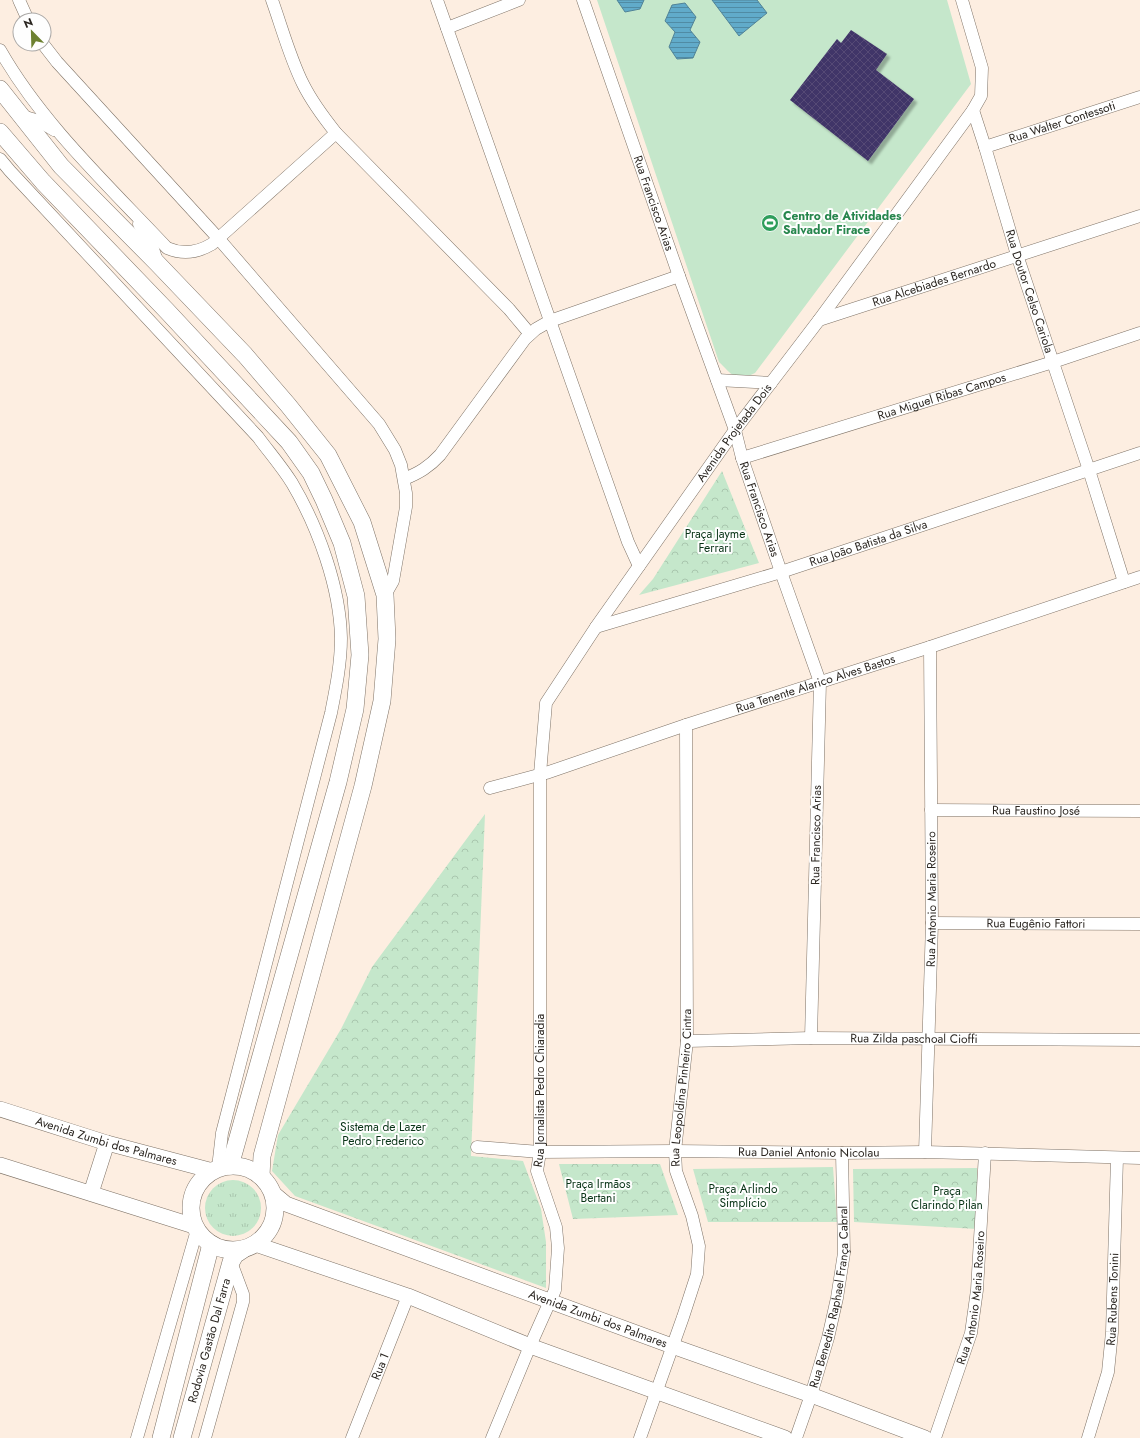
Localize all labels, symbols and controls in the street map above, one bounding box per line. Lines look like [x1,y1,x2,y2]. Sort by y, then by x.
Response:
north arrow [12,12,52,52]
text: N [21,14,35,32]
street label: Rua Walter Contessoti [1007,97,1118,148]
street label: Rua Francisco Arias [629,153,679,253]
place label: Centro de Atividades Salvador Firace [783,207,902,239]
sports icon: Centro de Atividades Salvador Firace [760,213,780,233]
street label: Rua Doutor Celso Cariola [1001,227,1058,356]
street label: Rua Alcebiades Bernardo [870,254,999,311]
street label: Rua Miguel Ribas Campos [875,368,1008,425]
street label: Avenida Projetada Dois [692,380,776,486]
street label: Rua Francisco Arias [735,459,784,559]
street label: Rua João Batista da Silva [807,515,930,571]
park label: Praça Jayme Ferrari [685,525,745,557]
street label: Rua Tenente Alarico Alves Bastos [734,650,898,717]
street label: Rua Francisco Arias [806,785,826,885]
street label: Rua Faustino José [992,801,1080,820]
street label: Rua Antonio Maria Roseiro [922,831,941,967]
street label: Rua Eugênio Fattori [986,914,1086,933]
street label: Rua Leopoldina Pinheiro Cintra [666,1008,696,1167]
street label: Rua Jornalista Pedro Chiaradia [529,1013,549,1168]
street label: Rua Zilda paschoal Cioffi [850,1029,978,1048]
street label: Avenida Zumbi dos Palmares [33,1112,179,1170]
park label: Sistema de Lazer Pedro Frederico [340,1118,427,1150]
street label: Rua Daniel Antonio Nicolau [738,1143,880,1162]
park label: Praça Irmãos Bertani [566,1175,631,1207]
park label: Praça Arlindo Simplício [709,1180,778,1212]
park label: Praça Clarindo Pilan [911,1182,983,1214]
street label: Rua Benedito Raphael França Cabral [805,1206,853,1390]
street label: Rua Antonio Maria Roseiro [952,1230,989,1367]
street label: Rua Rubens Tonini [1102,1252,1123,1347]
street label: Rodovia Gastão Dal Farra [183,1276,235,1405]
street label: Avenida Zumbi dos Palmares [526,1285,670,1353]
street label: Rua 1 [367,1350,394,1383]

